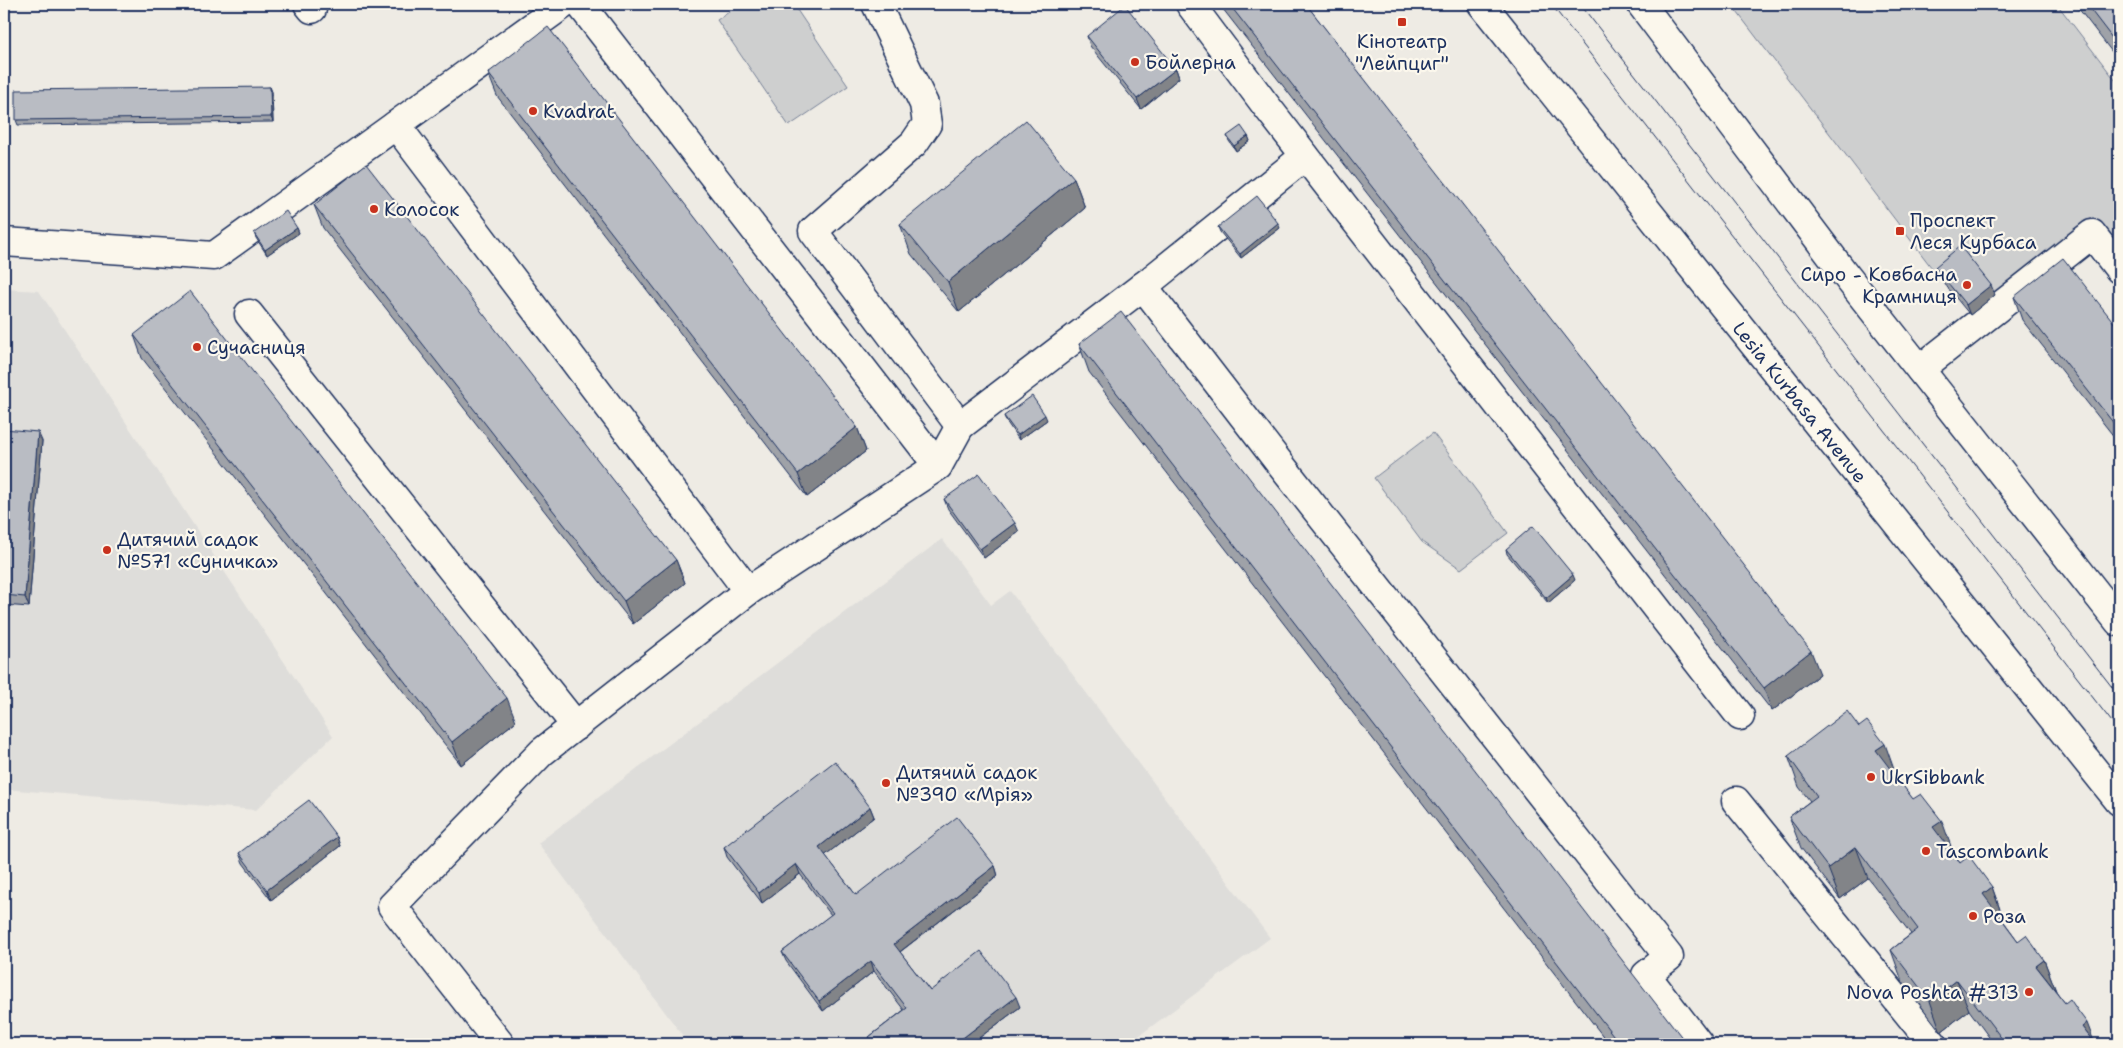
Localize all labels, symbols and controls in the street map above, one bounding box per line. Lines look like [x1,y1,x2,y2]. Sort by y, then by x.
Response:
marker: Кінотеатр "Лейпциг" [1396,16,1408,28]
place label: Кінотеатр "Лейпциг" [1355,29,1449,76]
place label: Бойлерна [1145,50,1236,75]
marker: Бойлерна [1129,56,1141,68]
place label: Kvadrat [543,99,615,124]
marker: Kvadrat [527,105,539,117]
place label: Колосок [384,197,459,222]
marker: Колосок [368,203,380,215]
place label: Проспект Леся Курбаса [1910,208,2037,255]
marker: Проспект Леся Курбаса [1894,225,1906,237]
place label: Сиро - Ковбасна Крамниця [1801,262,1957,309]
marker: Сиро - Ковбасна Крамниця [1961,279,1973,291]
street label: Lesia Kurbasa Avenue [1727,316,1872,488]
place label: Сучасниця [207,335,306,360]
marker: Сучасниця [191,341,203,353]
place label: Дитячий садок №571 «Суничка» [117,527,278,574]
marker: Дитячий садок №571 «Суничка» [101,544,113,556]
place label: Дитячий садок №390 «Мрія» [896,760,1037,807]
place label: UkrSibbank [1881,765,1985,790]
marker: UkrSibbank [1865,771,1877,783]
marker: Дитячий садок №390 «Мрія» [880,777,892,789]
place label: Tascombank [1936,839,2049,864]
marker: Tascombank [1920,845,1932,857]
place label: Роза [1983,904,2026,929]
marker: Роза [1967,910,1979,922]
place label: Nova Poshta #313 [1846,980,2019,1005]
marker: Nova Poshta #313 [2023,986,2035,998]

